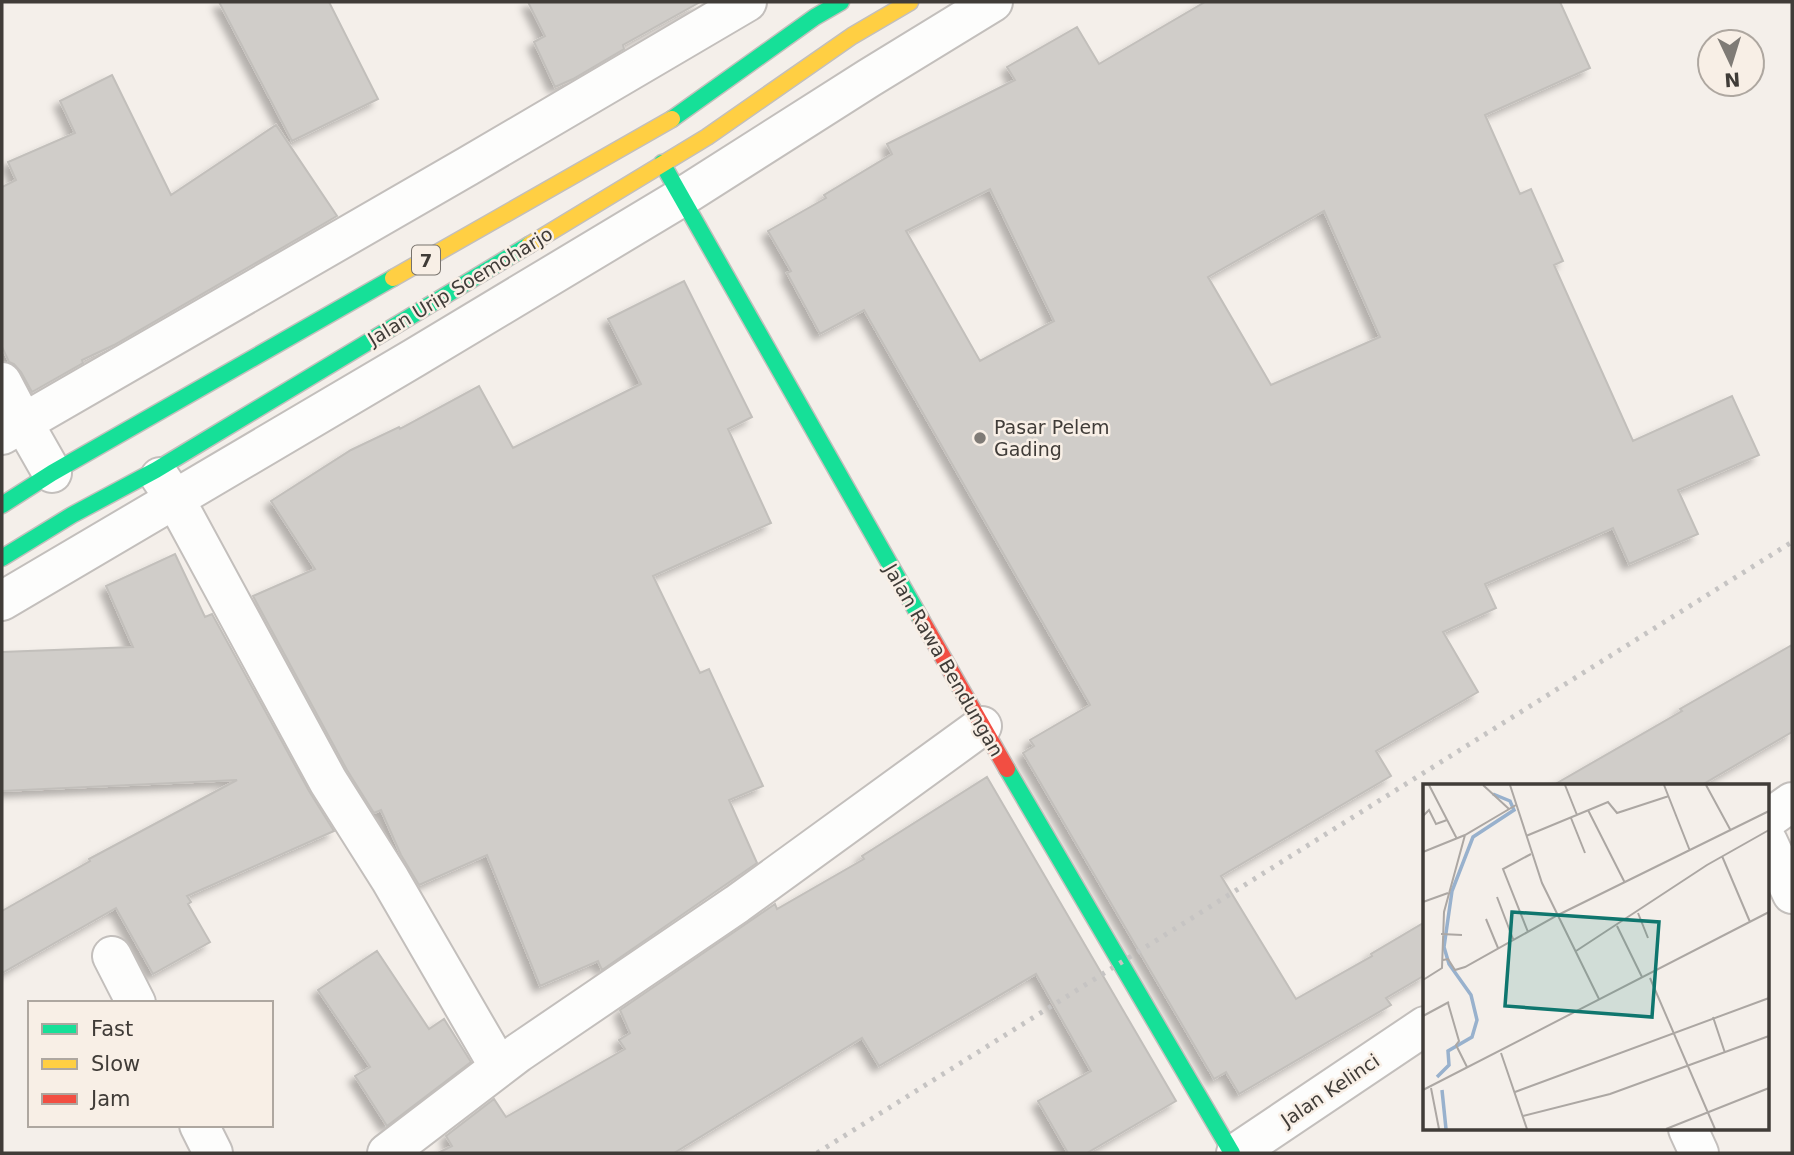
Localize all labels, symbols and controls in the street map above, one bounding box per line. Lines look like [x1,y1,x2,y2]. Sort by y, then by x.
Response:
north arrow [1696,28,1766,98]
text: N [1723,68,1741,91]
street label: Jalan Urip Soemoharjo [363,222,556,350]
road number: 7 [412,246,440,274]
place label: Pasar Pelem Gading [994,416,1110,460]
marker: Pasar Pelem Gading [972,430,988,446]
street label: Jalan Rawa Bendungan [879,559,1008,760]
inset map [1423,784,1770,1130]
legend [28,1001,273,1127]
text: Fast [91,1017,133,1041]
street label: Jalan Kelinci [1276,1049,1383,1131]
text: Slow [91,1052,140,1076]
text: Jam [89,1087,131,1111]

